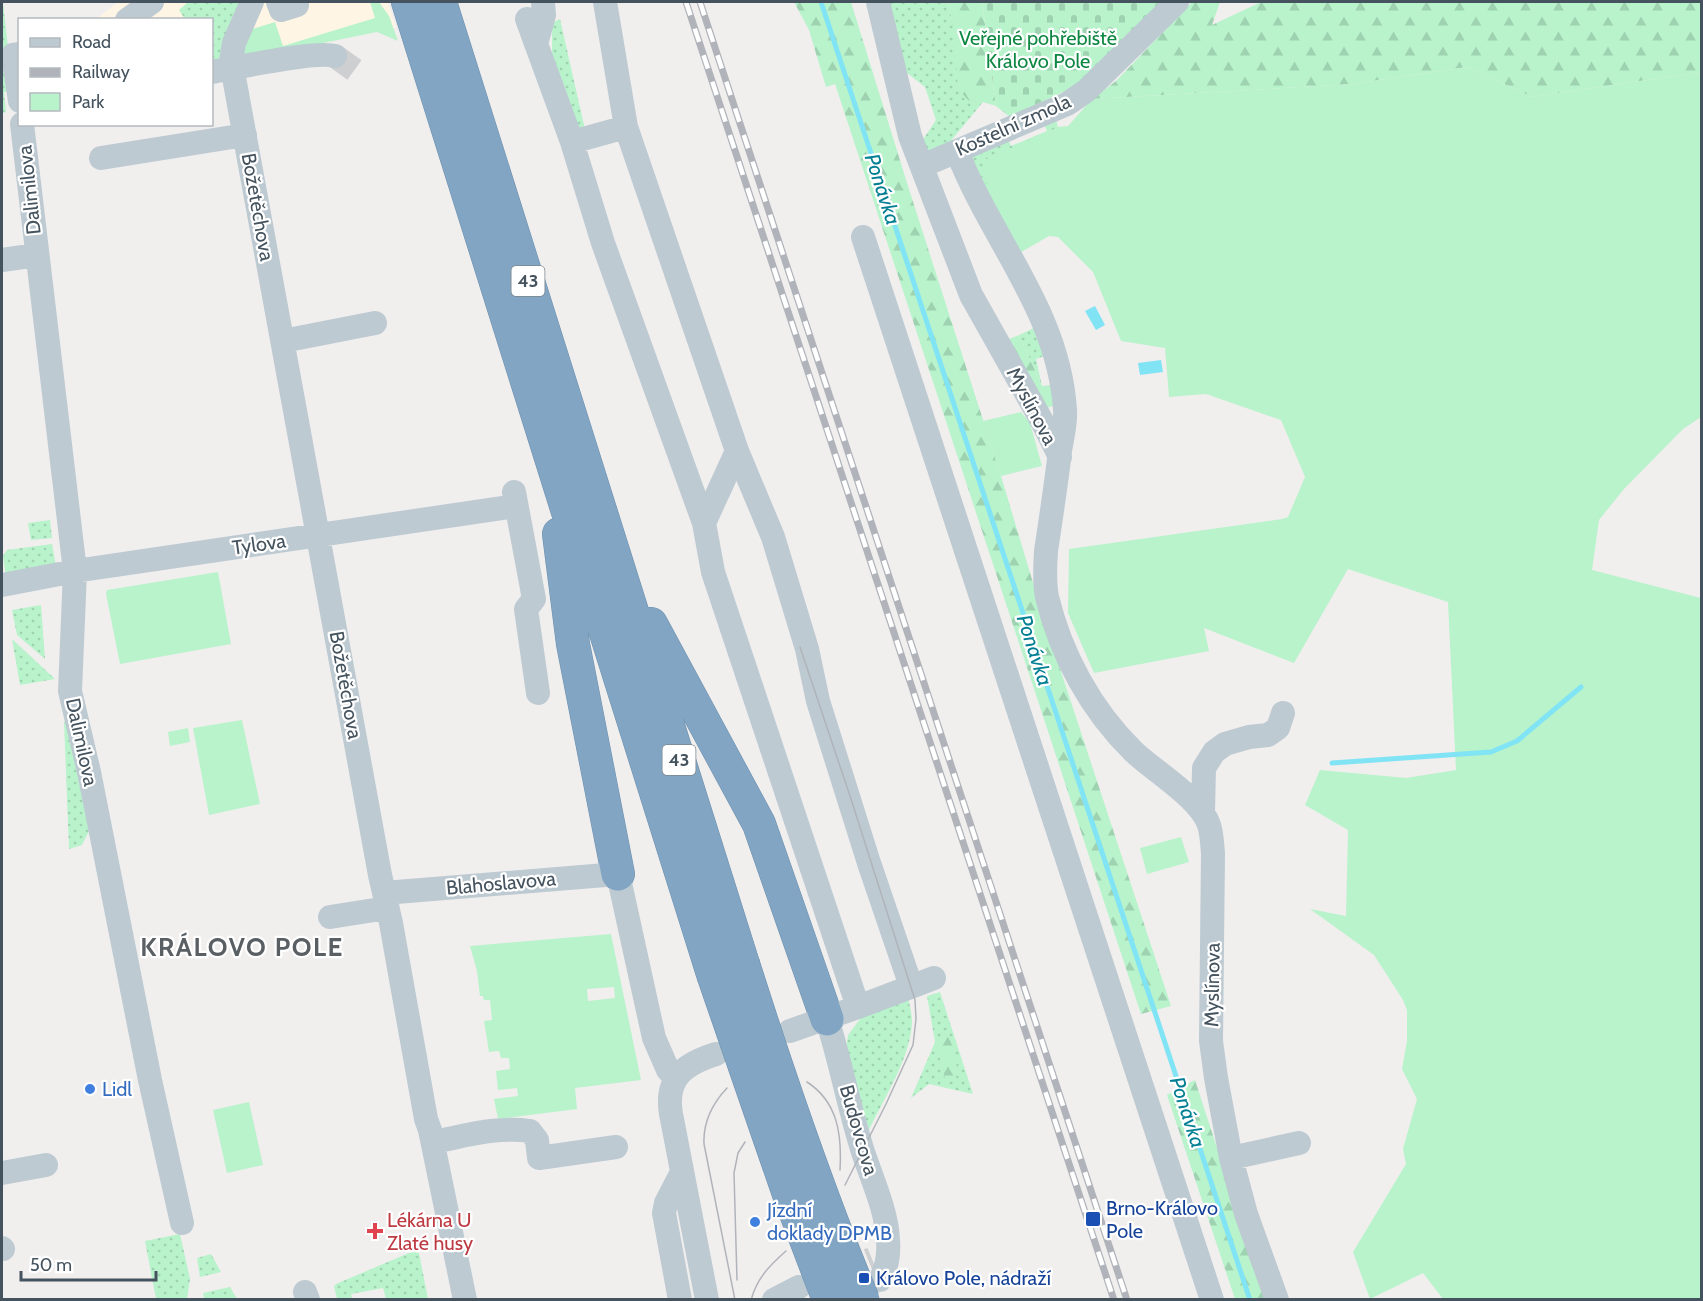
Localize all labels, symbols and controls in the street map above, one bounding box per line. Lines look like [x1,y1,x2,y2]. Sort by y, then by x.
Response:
legend [18,18,213,126]
park label: Veřejné pohřebiště Královo Pole [959,26,1117,73]
text: Road [72,31,111,53]
text: Railway [72,61,130,83]
street label: Kostelní zmola [952,89,1075,161]
text: Park [72,91,105,113]
street label: Dalimilova [12,144,46,236]
water label: Ponávka [860,150,906,228]
street label: Božetěchova [237,151,279,263]
road number: 43 [512,266,544,296]
street label: Myslínova [1002,363,1063,449]
street label: Tylova [231,528,288,560]
water label: Ponávka [1012,611,1058,689]
street label: Božetěchova [325,629,367,741]
street label: Dalimilova [61,696,103,789]
road number: 43 [662,745,696,775]
street label: Blahoslavova [445,866,557,900]
district label: KRÁLOVO POLE [140,931,344,963]
street label: Myslínova [1199,942,1225,1027]
water label: Ponávka [1165,1073,1211,1151]
place label: Lidl [102,1077,132,1101]
marker: Lidl [83,1082,97,1096]
street label: Budovcova [835,1082,883,1178]
place label: Brno-Královo Pole [1106,1196,1218,1243]
place label: Jízdní doklady DPMB [766,1198,892,1245]
place label: Lékárna U Zlaté husy [387,1208,473,1255]
marker: Brno-Královo Pole [1084,1210,1102,1228]
marker: Jízdní doklady DPMB [748,1215,762,1229]
marker: Lékárna U Zlaté husy [368,1224,382,1238]
scale bar [21,1244,156,1282]
text: 50 m [30,1254,72,1276]
place label: Královo Pole, nádraží [876,1266,1051,1290]
marker: Královo Pole, nádraží [857,1271,871,1285]

